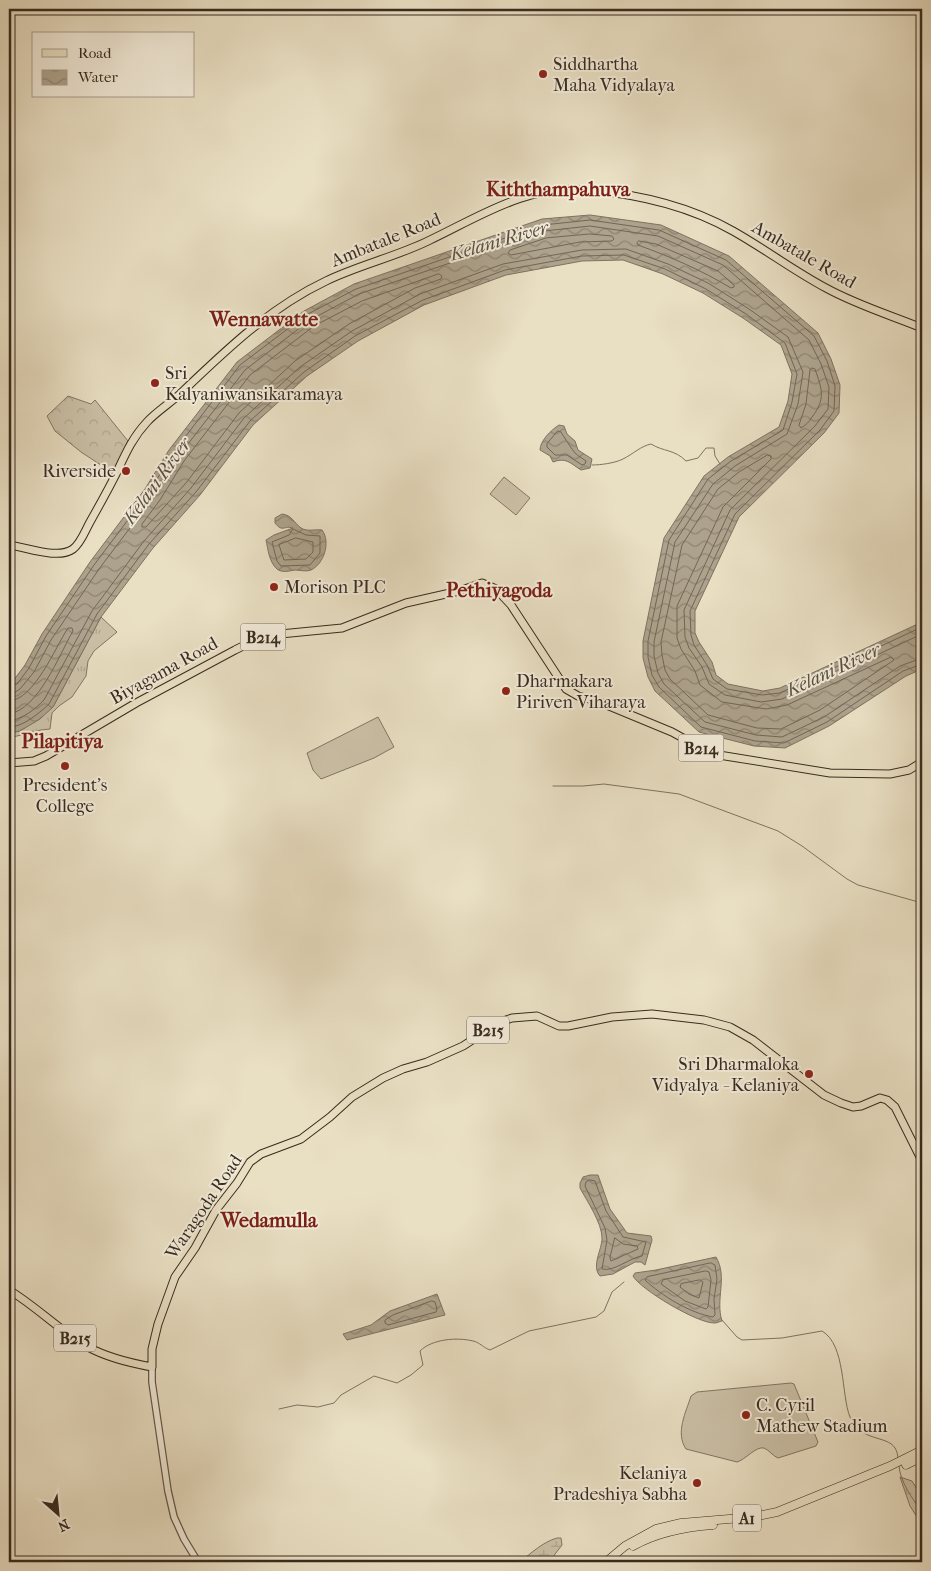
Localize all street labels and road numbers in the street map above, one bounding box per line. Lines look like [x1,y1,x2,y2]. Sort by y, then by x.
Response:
street label: Ambatale Road [327,208,444,272]
street label: Ambatale Road [747,216,860,293]
road number: B214 [240,624,286,650]
street label: Biyagama Road [107,633,222,709]
road number: B214 [678,734,724,761]
road number: B215 [467,1016,509,1044]
street label: Waragoda Road [161,1151,247,1264]
road number: B215 [54,1325,96,1352]
road number: A1 [733,1505,761,1532]

